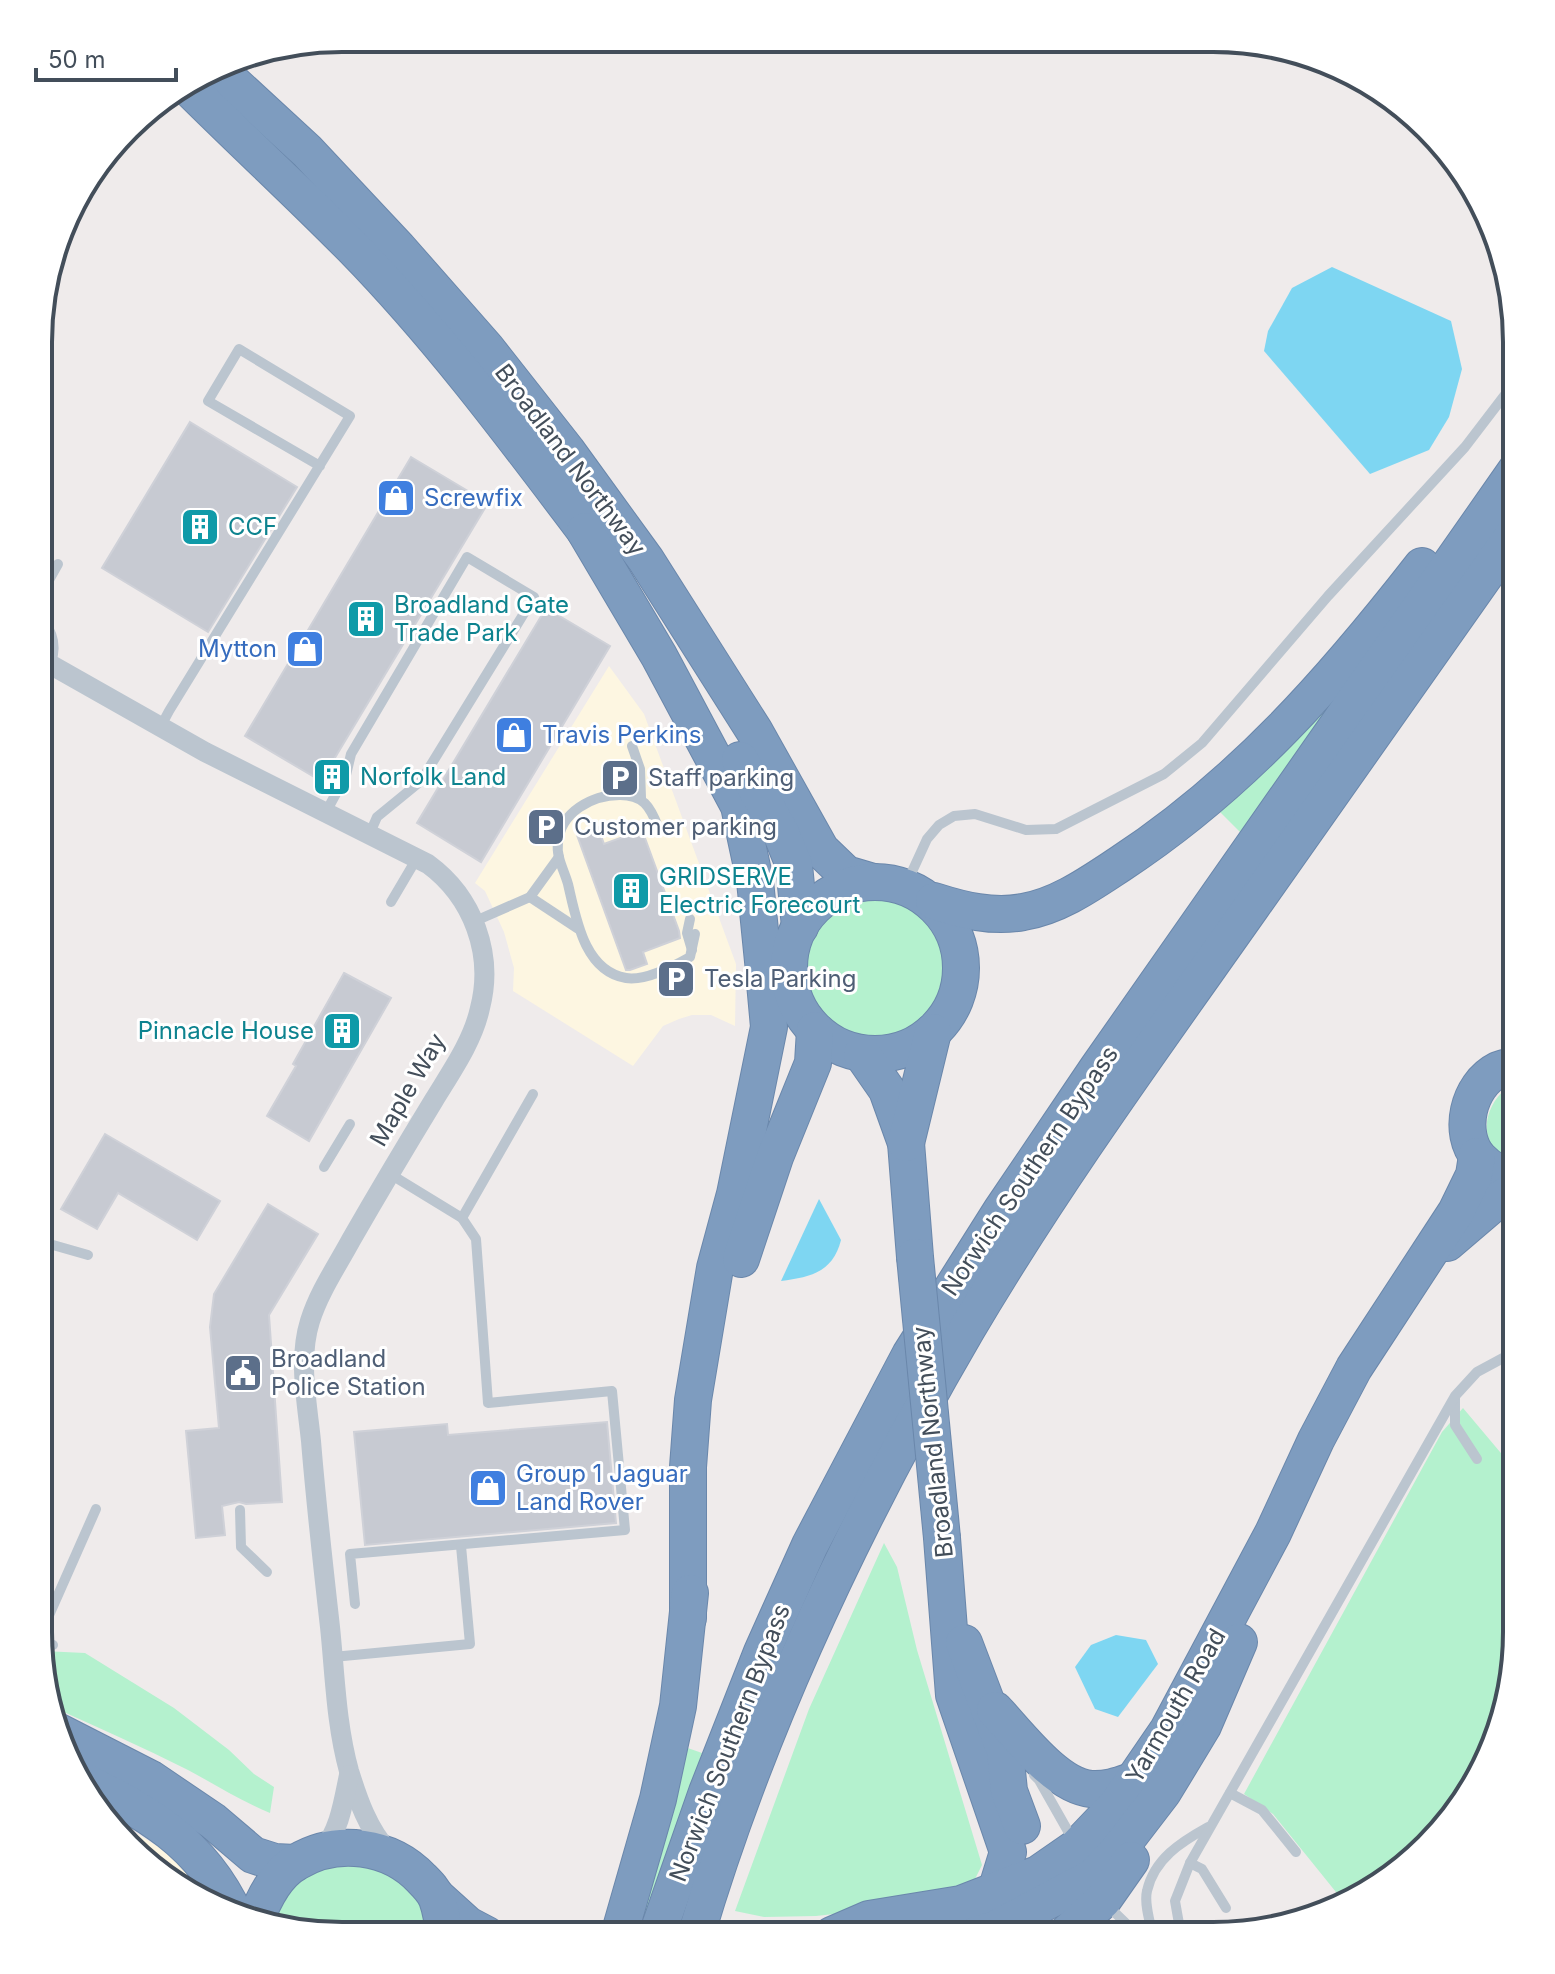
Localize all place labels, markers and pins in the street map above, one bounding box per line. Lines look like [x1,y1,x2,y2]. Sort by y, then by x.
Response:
shop icon: Screwfix [375,477,417,519]
place label: Screwfix [424,483,523,512]
building icon: CCF [179,506,221,548]
place label: CCF [228,512,277,541]
place label: Broadland Gate Trade Park [394,590,569,647]
building icon: Broadland Gate Trade Park [345,598,387,640]
shop icon: Mytton [284,628,326,670]
place label: Mytton [198,634,277,663]
shop icon: Travis Perkins [493,714,535,756]
place label: Travis Perkins [542,720,701,749]
building icon: Norfolk Land [311,756,353,798]
parking icon: Staff parking [599,757,641,799]
place label: Norfolk Land [360,762,506,791]
place label: Staff parking [648,763,794,792]
parking icon: Customer parking [525,806,567,848]
place label: Customer parking [574,812,777,841]
place label: GRIDSERVE Electric Forecourt [659,862,860,919]
building icon: GRIDSERVE Electric Forecourt [610,870,652,912]
parking icon: Tesla Parking [655,958,697,1000]
place label: Tesla Parking [704,964,856,993]
building icon: Pinnacle House [321,1010,363,1052]
place label: Pinnacle House [138,1016,314,1045]
place label: Broadland Police Station [271,1344,426,1401]
public building icon: Broadland Police Station [222,1352,264,1394]
place label: Group 1 Jaguar Land Rover [516,1459,688,1516]
shop icon: Group 1 Jaguar Land Rover [467,1467,509,1509]

